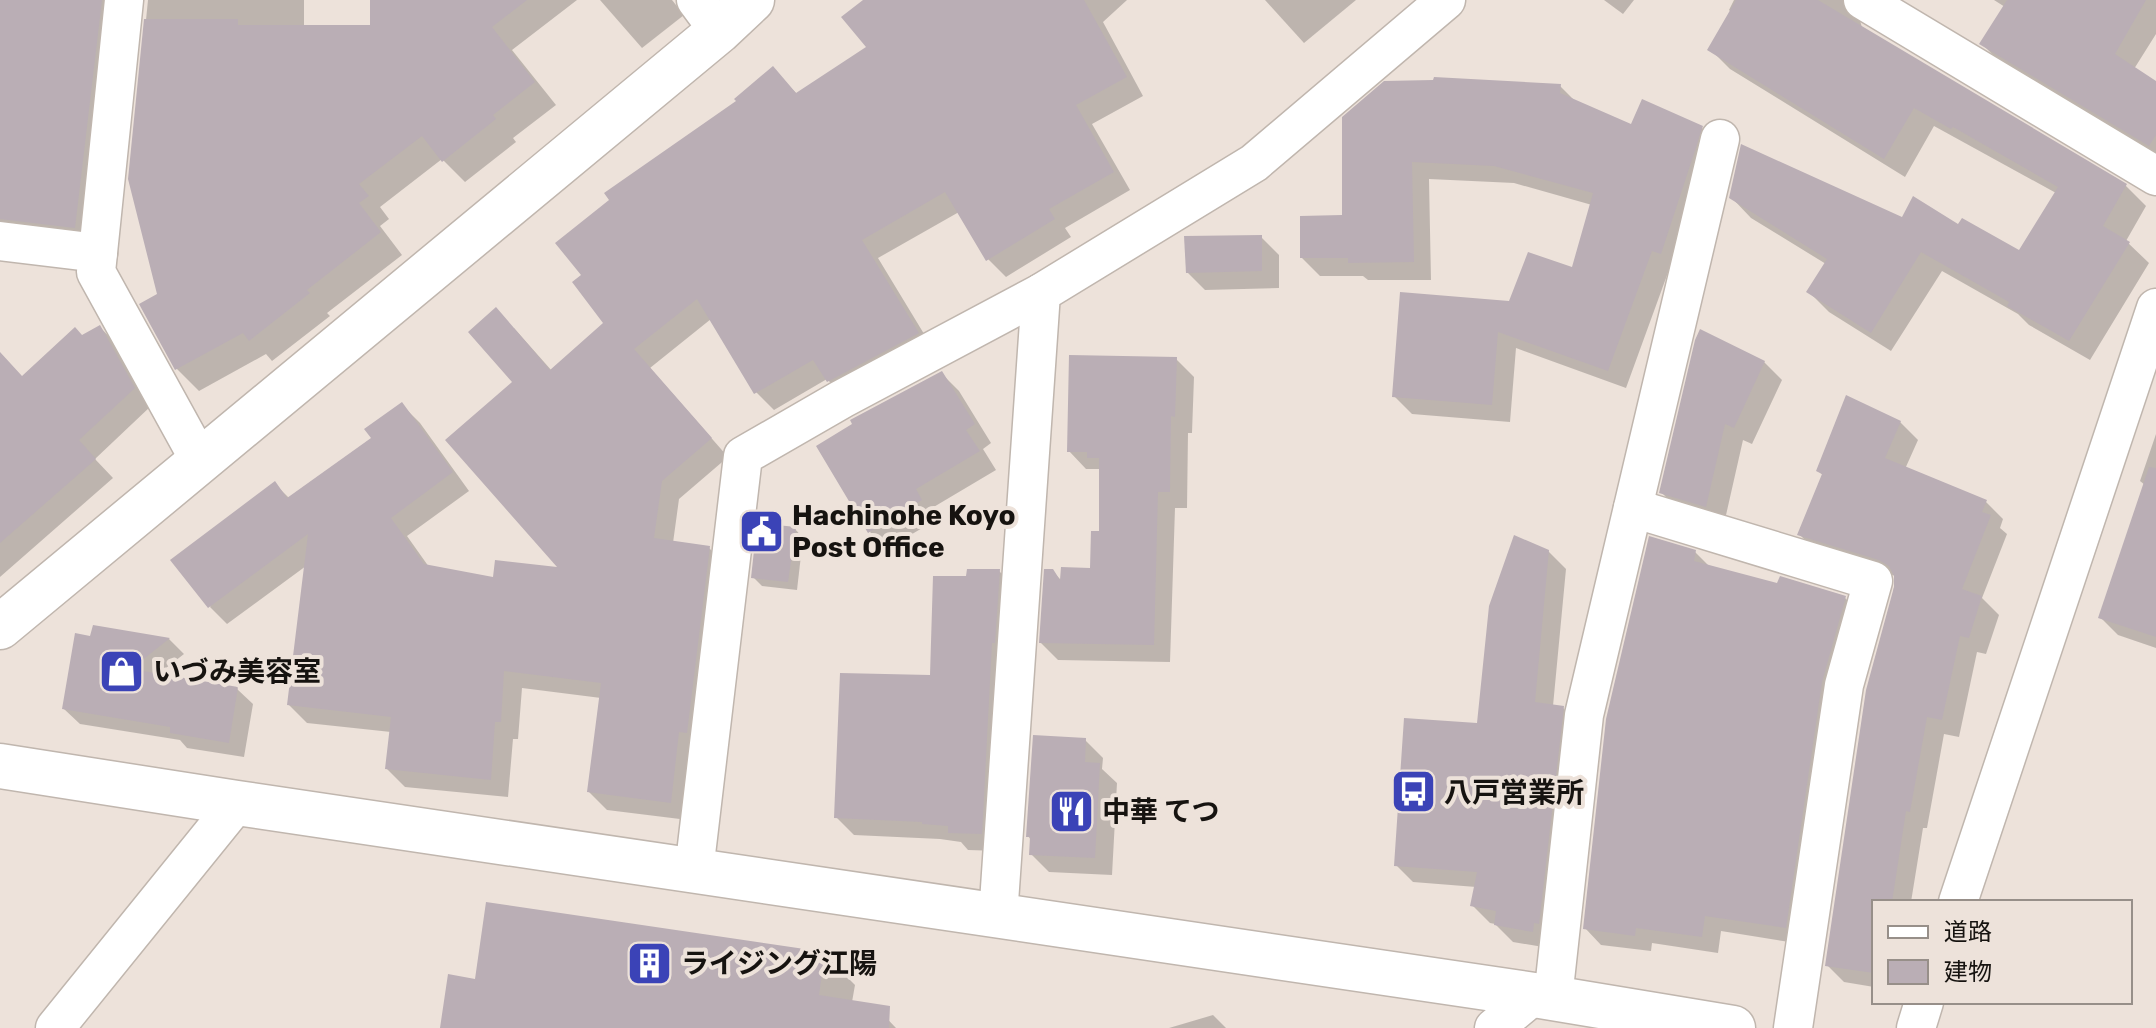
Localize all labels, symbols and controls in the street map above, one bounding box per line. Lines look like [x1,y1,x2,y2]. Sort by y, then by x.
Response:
place label: Hachinohe Koyo Post Office [792,499,1016,564]
public building icon: Hachinohe Koyo Post Office [737,507,785,555]
shop icon: いづみ美容室 [98,647,146,695]
place label: いづみ美容室 [153,655,321,688]
bus stop icon: 八戸営業所 [1389,768,1437,816]
place label: 八戸営業所 [1444,776,1584,809]
restaurant icon: 中華 てつ [1047,787,1095,835]
place label: 中華 てつ [1102,795,1219,828]
legend [1872,900,2132,1004]
text: 道路 [1944,918,1992,946]
building icon: ライジング江陽 [626,939,674,987]
place label: ライジング江陽 [681,947,877,980]
text: 建物 [1944,958,1992,986]

